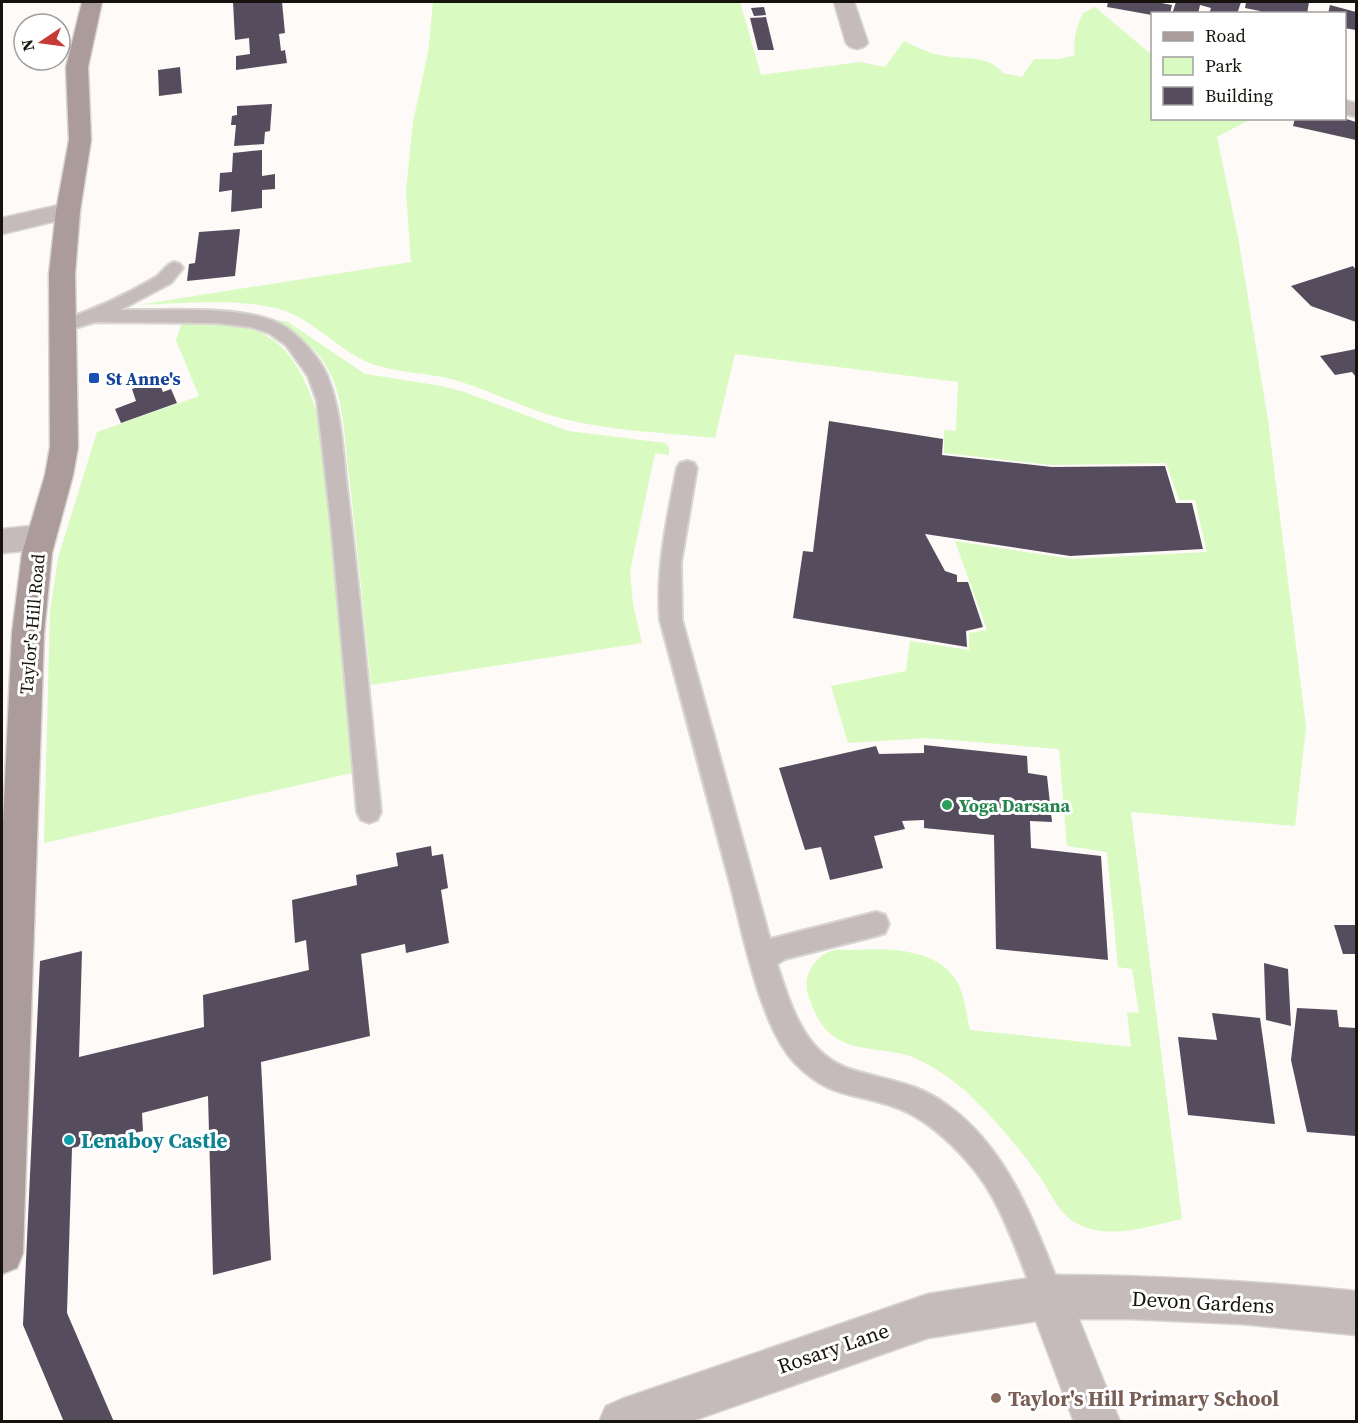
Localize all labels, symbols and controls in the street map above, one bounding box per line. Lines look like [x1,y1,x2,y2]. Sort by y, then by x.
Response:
north arrow [12,12,72,72]
legend [1151,12,1346,120]
text: Road [1205,23,1246,48]
text: N [15,37,39,54]
text: Park [1205,53,1242,78]
text: Building [1205,83,1273,108]
place label: St Anne's [106,366,181,391]
marker: St Anne's [87,371,101,385]
street label: Taylor's Hill Road [13,553,51,695]
place label: Yoga Darsana [959,793,1071,818]
marker: Yoga Darsana [940,798,954,812]
place label: Lenaboy Castle [81,1126,227,1155]
marker: Lenaboy Castle [62,1133,76,1147]
street label: Devon Gardens [1131,1284,1275,1320]
street label: Rosary Lane [773,1315,893,1381]
place label: Taylor's Hill Primary School [1008,1384,1279,1413]
marker: Taylor's Hill Primary School [989,1391,1003,1405]

